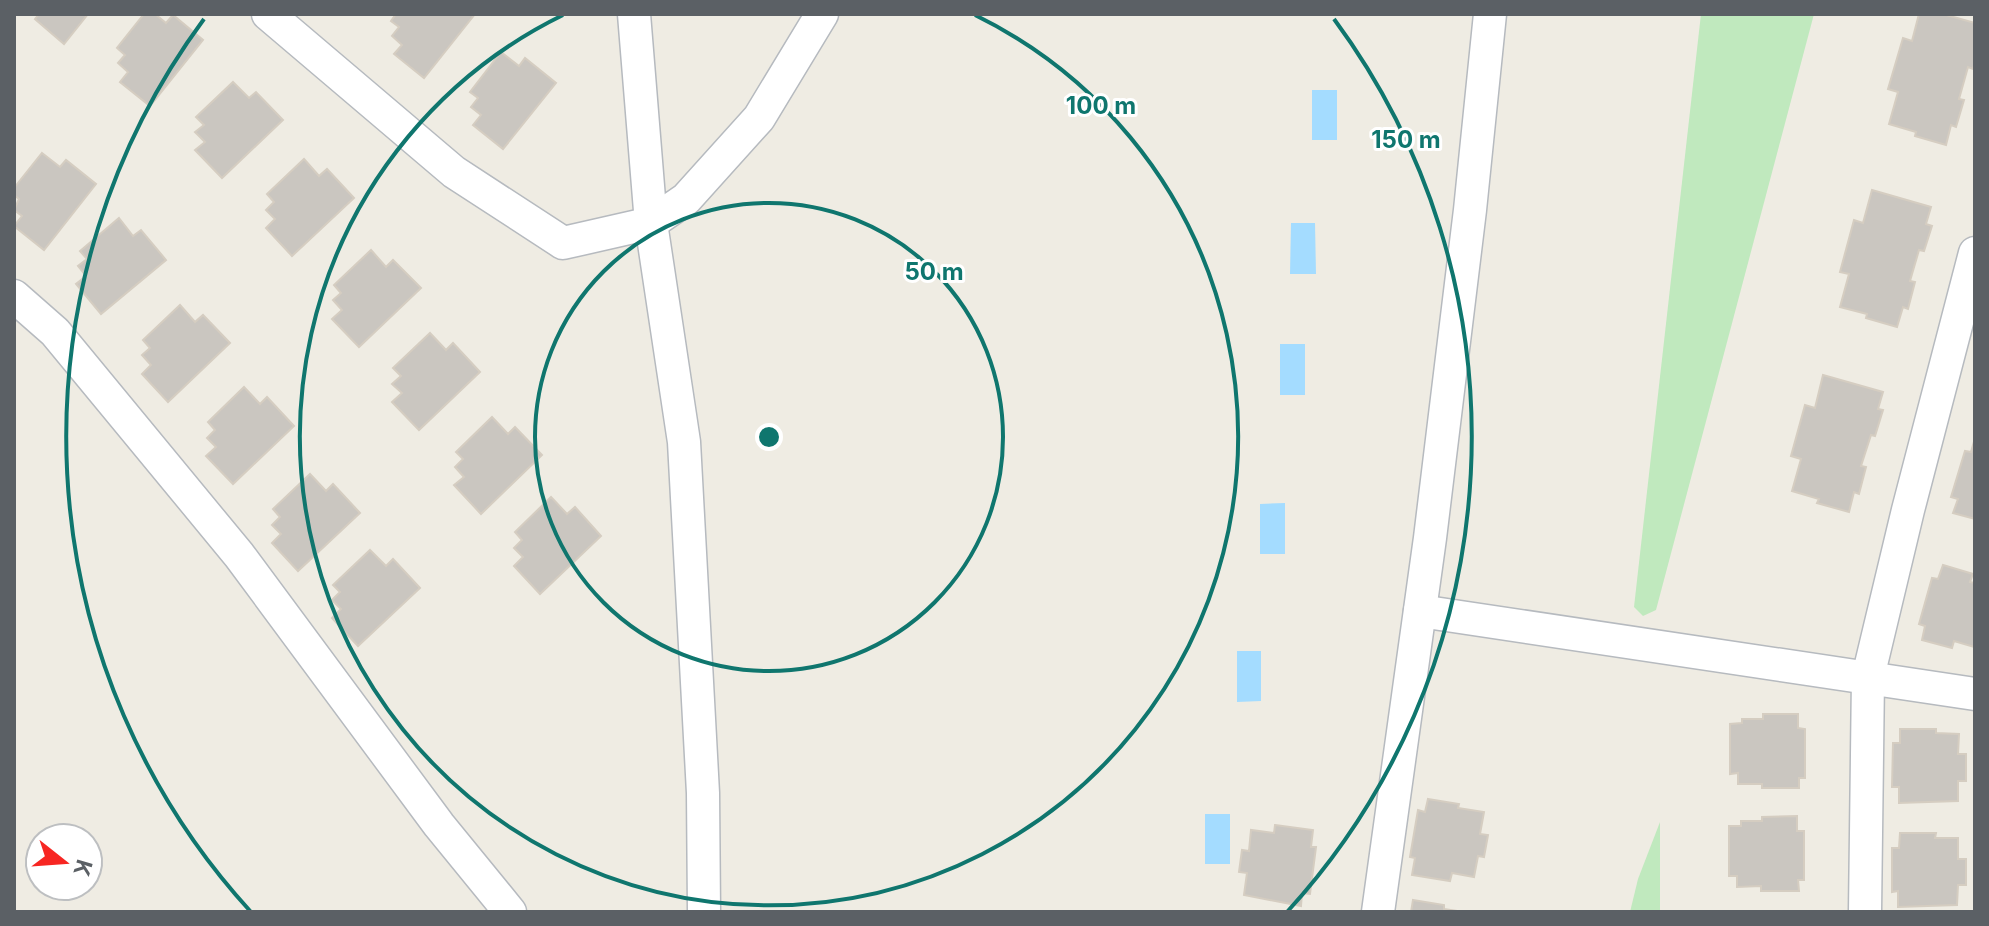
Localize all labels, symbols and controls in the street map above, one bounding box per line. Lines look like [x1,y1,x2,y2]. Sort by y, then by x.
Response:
text: 100 m [1066,91,1136,120]
text: 150 m [1371,125,1441,154]
text: 50 m [904,257,964,286]
centre of rings [755,423,783,451]
north arrow [24,822,104,902]
text: K [68,856,98,879]

